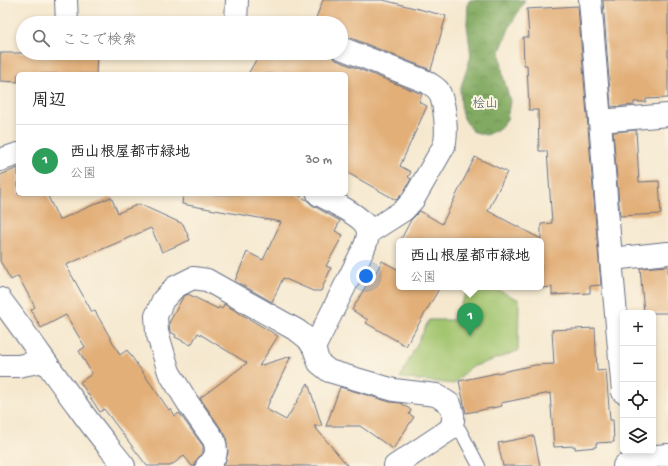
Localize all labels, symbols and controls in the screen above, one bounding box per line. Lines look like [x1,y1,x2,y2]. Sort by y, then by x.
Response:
search box [16,16,348,60]
icon: search [30,27,52,49]
text: ここで検索 [62,32,137,50]
text: 周辺 [32,92,66,112]
park label: 桧山 [472,97,498,112]
text: 西山根屋都市緑地 [70,144,190,162]
text: 1 [42,153,48,168]
text: 30 m [306,153,332,168]
text: 公園 [70,167,96,182]
popup [396,238,544,290]
text: 西山根屋都市緑地 [410,248,530,266]
your location [356,266,376,286]
text: 公園 [410,271,436,286]
pin: 1 [457,303,483,336]
map controls [620,310,656,454]
button: + [620,310,656,346]
button: − [620,346,656,382]
button: locate [620,382,656,418]
button: layers [620,418,656,454]

